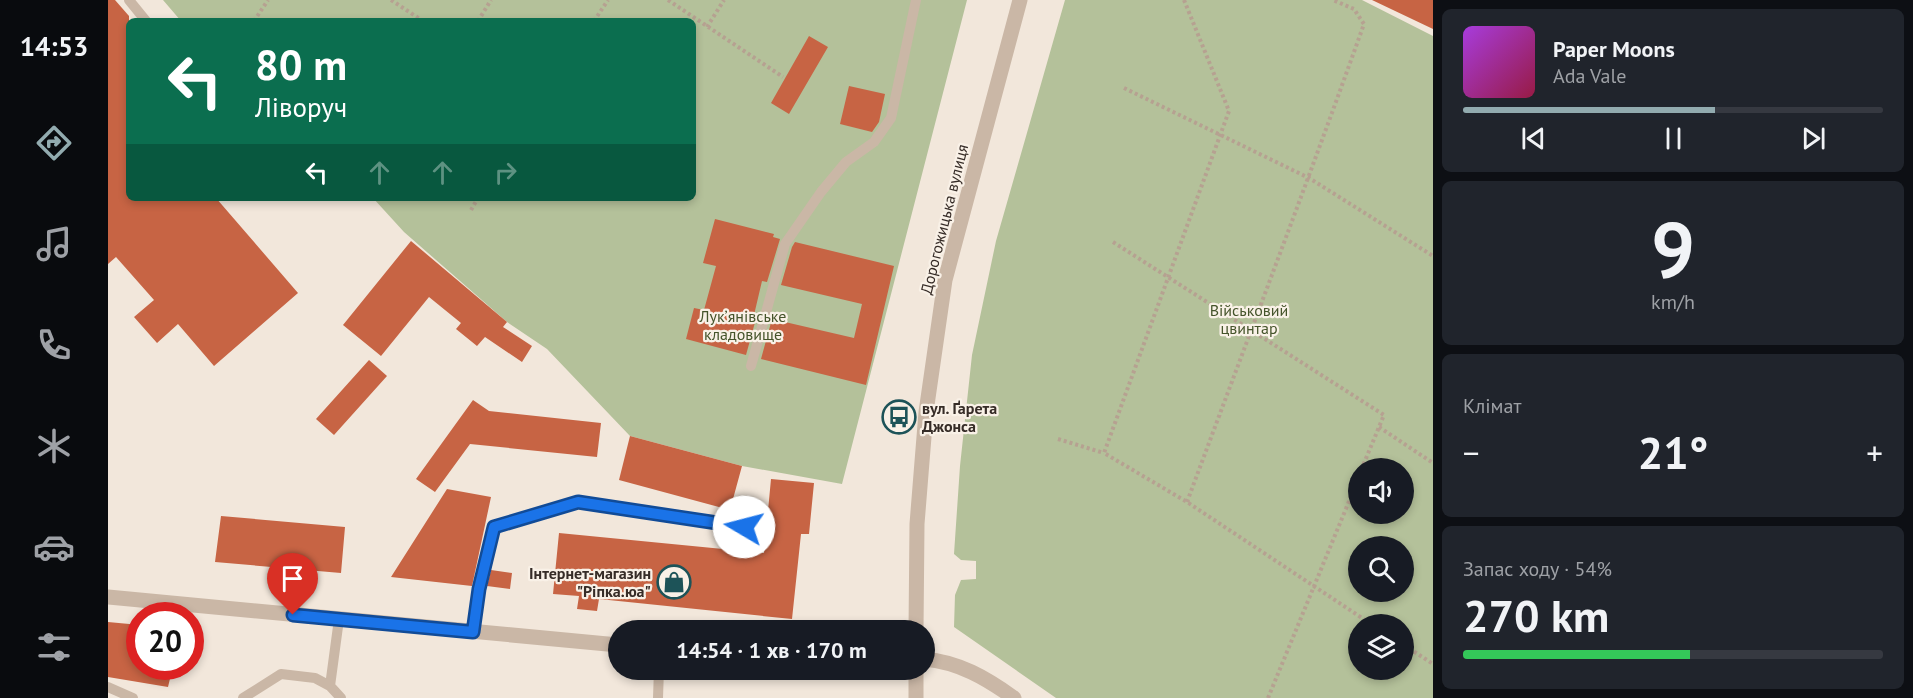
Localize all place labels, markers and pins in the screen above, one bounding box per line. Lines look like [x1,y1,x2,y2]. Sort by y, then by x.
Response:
place label: вул. Ґарета Джонса [922,398,997,436]
bus stop icon: вул. Ґарета Джонса [881,399,917,435]
pin [267,553,318,615]
place label: Інтернет-магазин "Ріпка.юа" [529,563,651,601]
shop icon: Інтернет-магазин "Ріпка.юа" [656,564,692,600]

